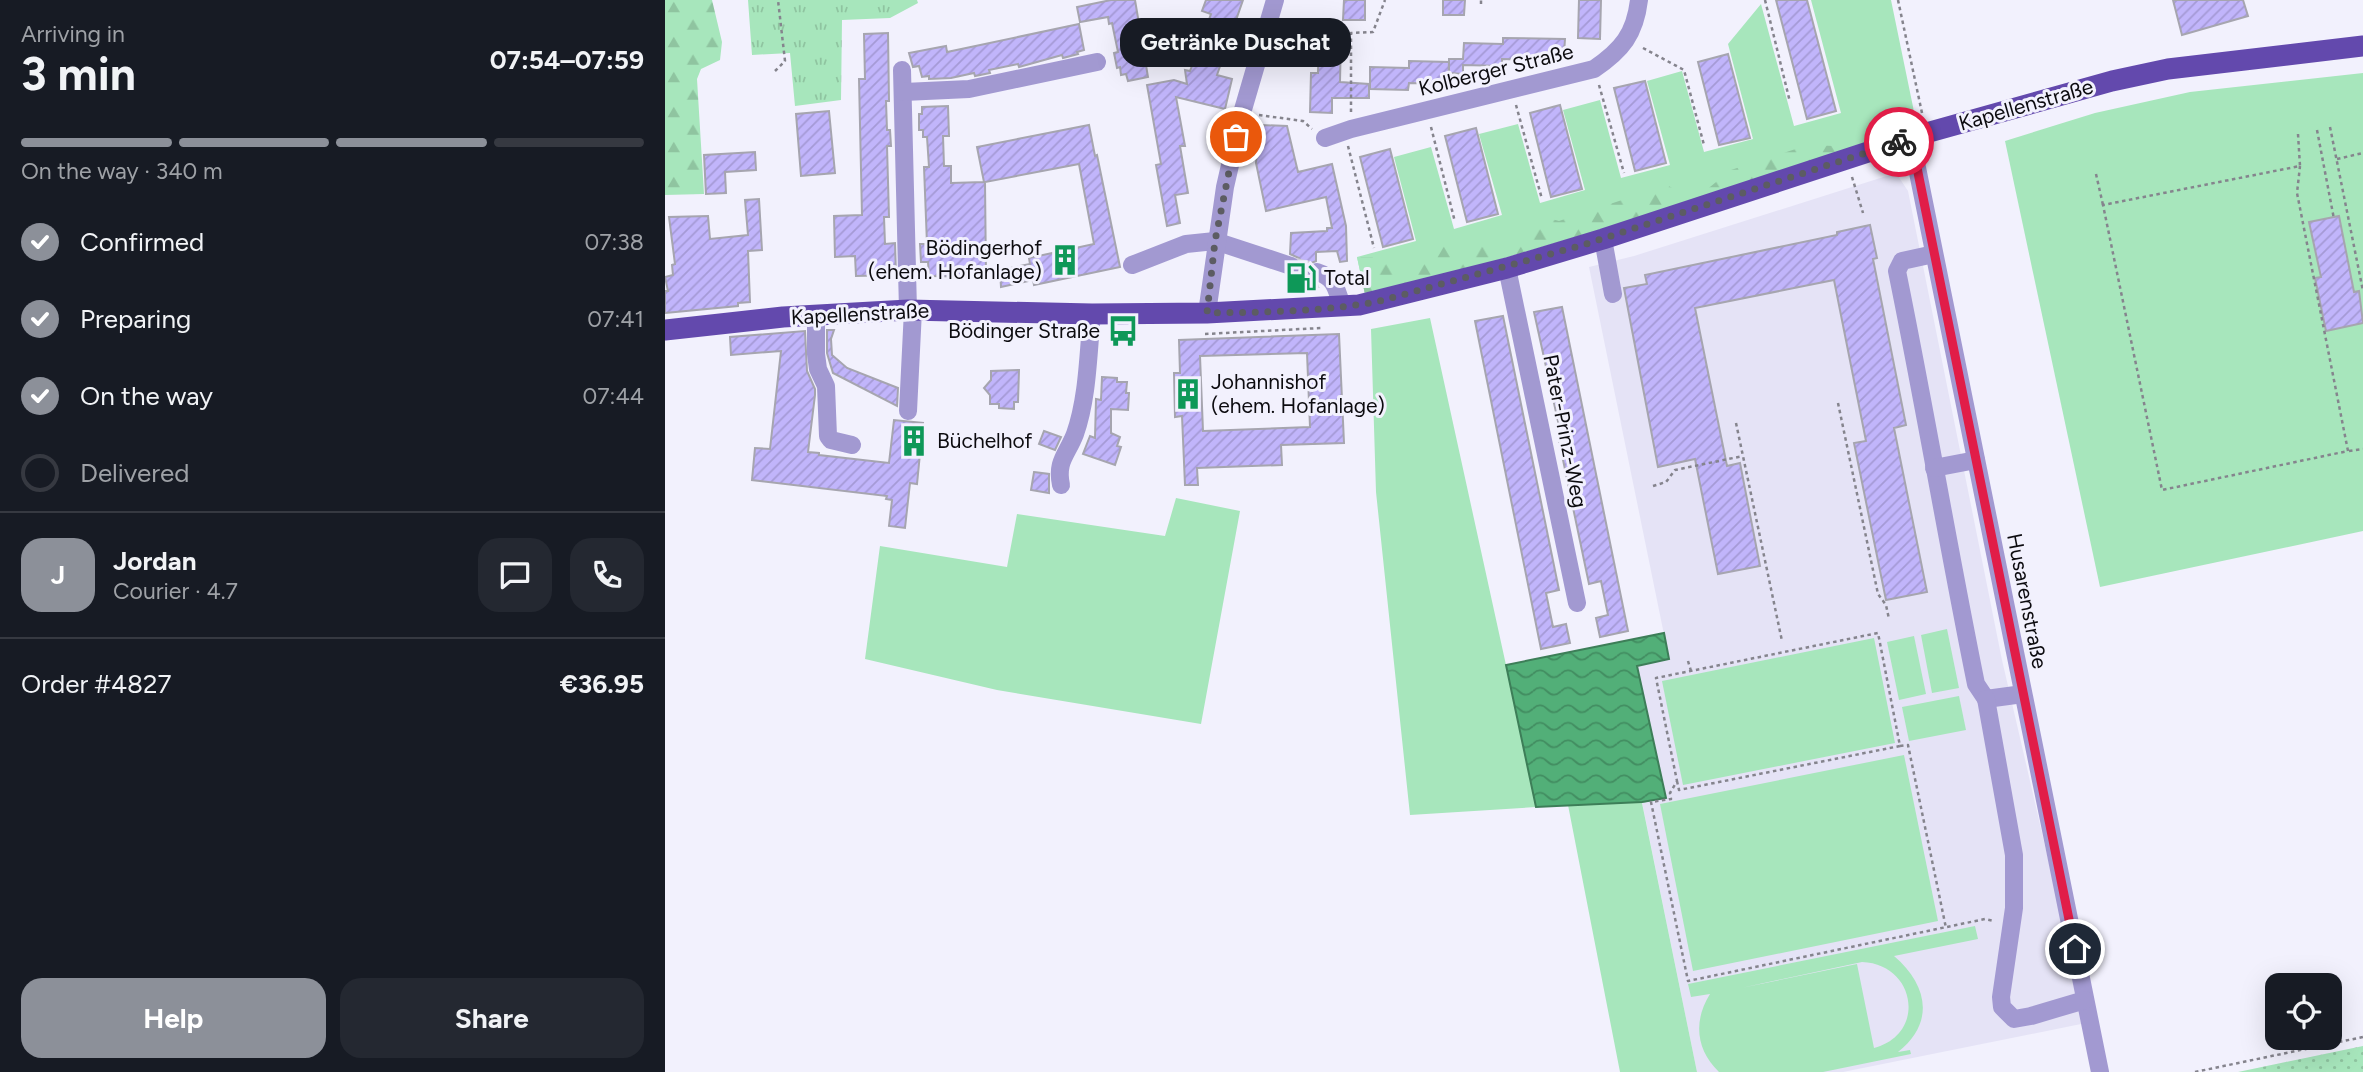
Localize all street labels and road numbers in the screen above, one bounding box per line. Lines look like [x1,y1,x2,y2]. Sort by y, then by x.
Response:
street label: Kolberger Straße [1416,38,1576,101]
street label: Kapellenstraße [1956,73,2096,136]
street label: Kapellenstraße [790,297,930,330]
street label: Pater-Prinz-Weg [1538,352,1593,510]
street label: Husarenstraße [2002,531,2053,671]

